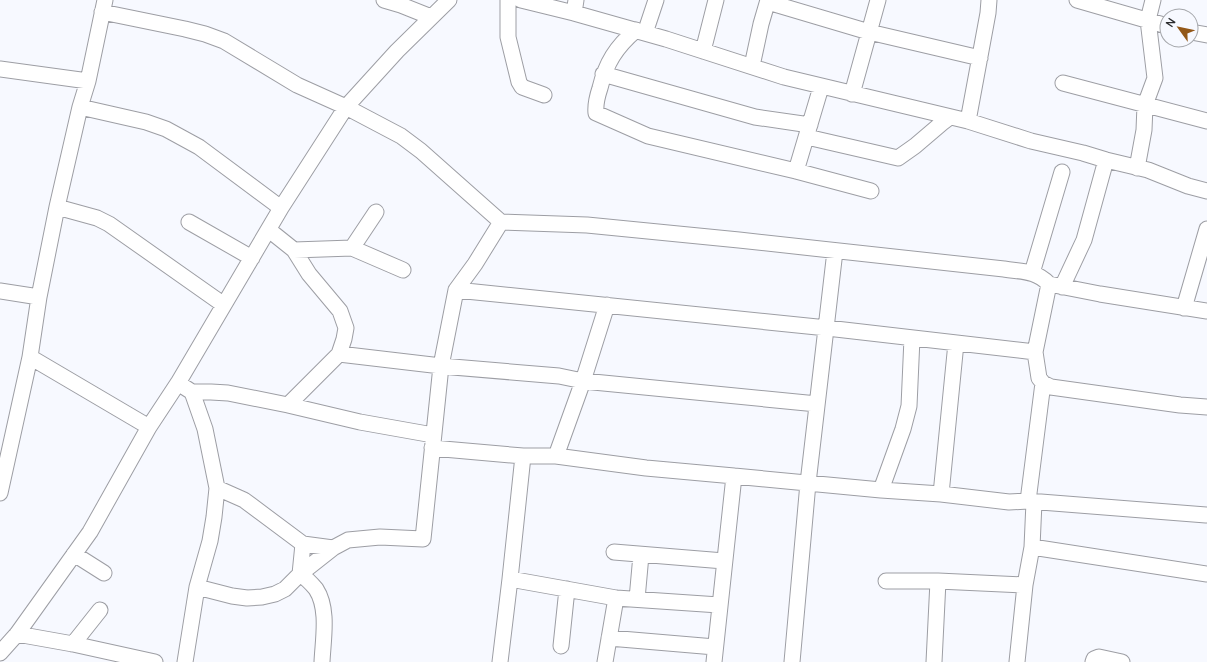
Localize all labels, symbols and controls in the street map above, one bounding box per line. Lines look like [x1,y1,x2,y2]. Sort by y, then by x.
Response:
north arrow [1159,8,1199,48]
text: N [1162,15,1179,30]

